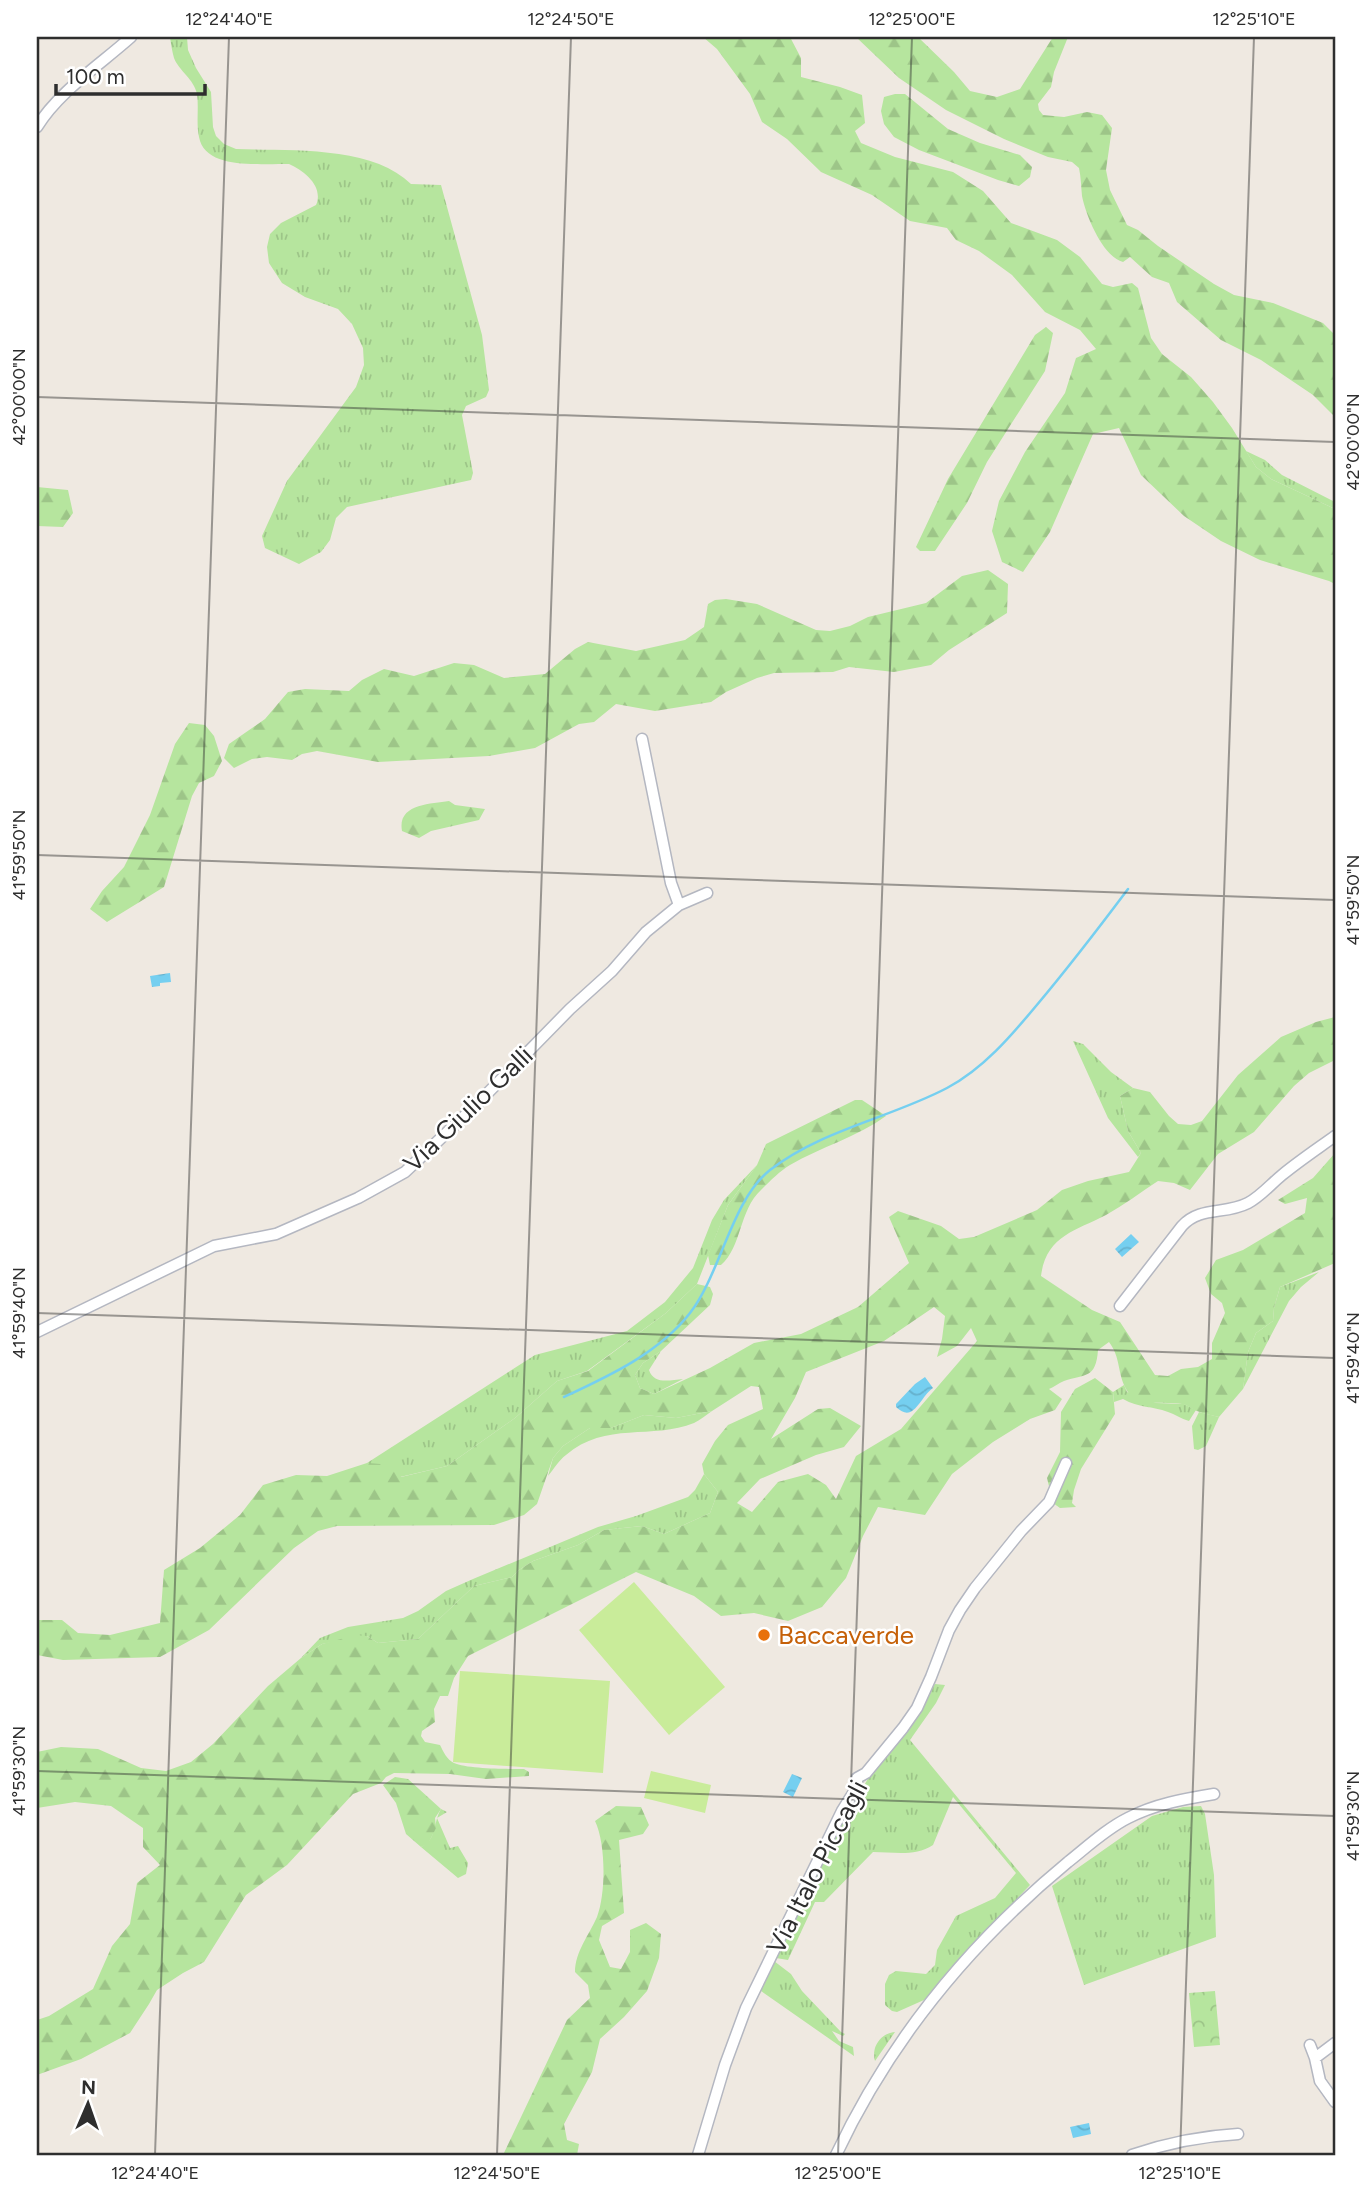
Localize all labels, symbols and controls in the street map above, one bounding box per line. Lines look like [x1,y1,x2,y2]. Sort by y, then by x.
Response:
text: 12°24'40"E [185,8,273,30]
text: 12°24'50"E [527,8,615,30]
text: 12°25'00"E [868,8,956,30]
text: 12°25'10"E [1212,8,1296,30]
scale bar [56,52,205,96]
text: 100 m [66,64,125,89]
text: 42°00'00"N [8,348,30,446]
text: 42°00'00"N [1342,393,1364,491]
text: 41°59'50"N [8,810,30,900]
text: 41°59'50"N [1342,855,1364,945]
street label: Via Giulio Galli [397,1039,539,1179]
text: 41°59'40"N [8,1267,30,1359]
text: 41°59'40"N [1342,1312,1364,1404]
place label: Baccaverde [778,1619,914,1651]
marker: Baccaverde [756,1627,772,1643]
text: 41°59'30"N [8,1726,30,1816]
text: 41°59'30"N [1342,1771,1364,1861]
street label: Via Italo Piccagli [759,1775,875,1959]
north arrow [52,2070,122,2140]
text: N [81,2076,96,2099]
text: 12°24'40"E [111,2162,199,2184]
text: 12°24'50"E [453,2162,541,2184]
text: 12°25'00"E [794,2162,882,2184]
text: 12°25'10"E [1138,2162,1222,2184]

